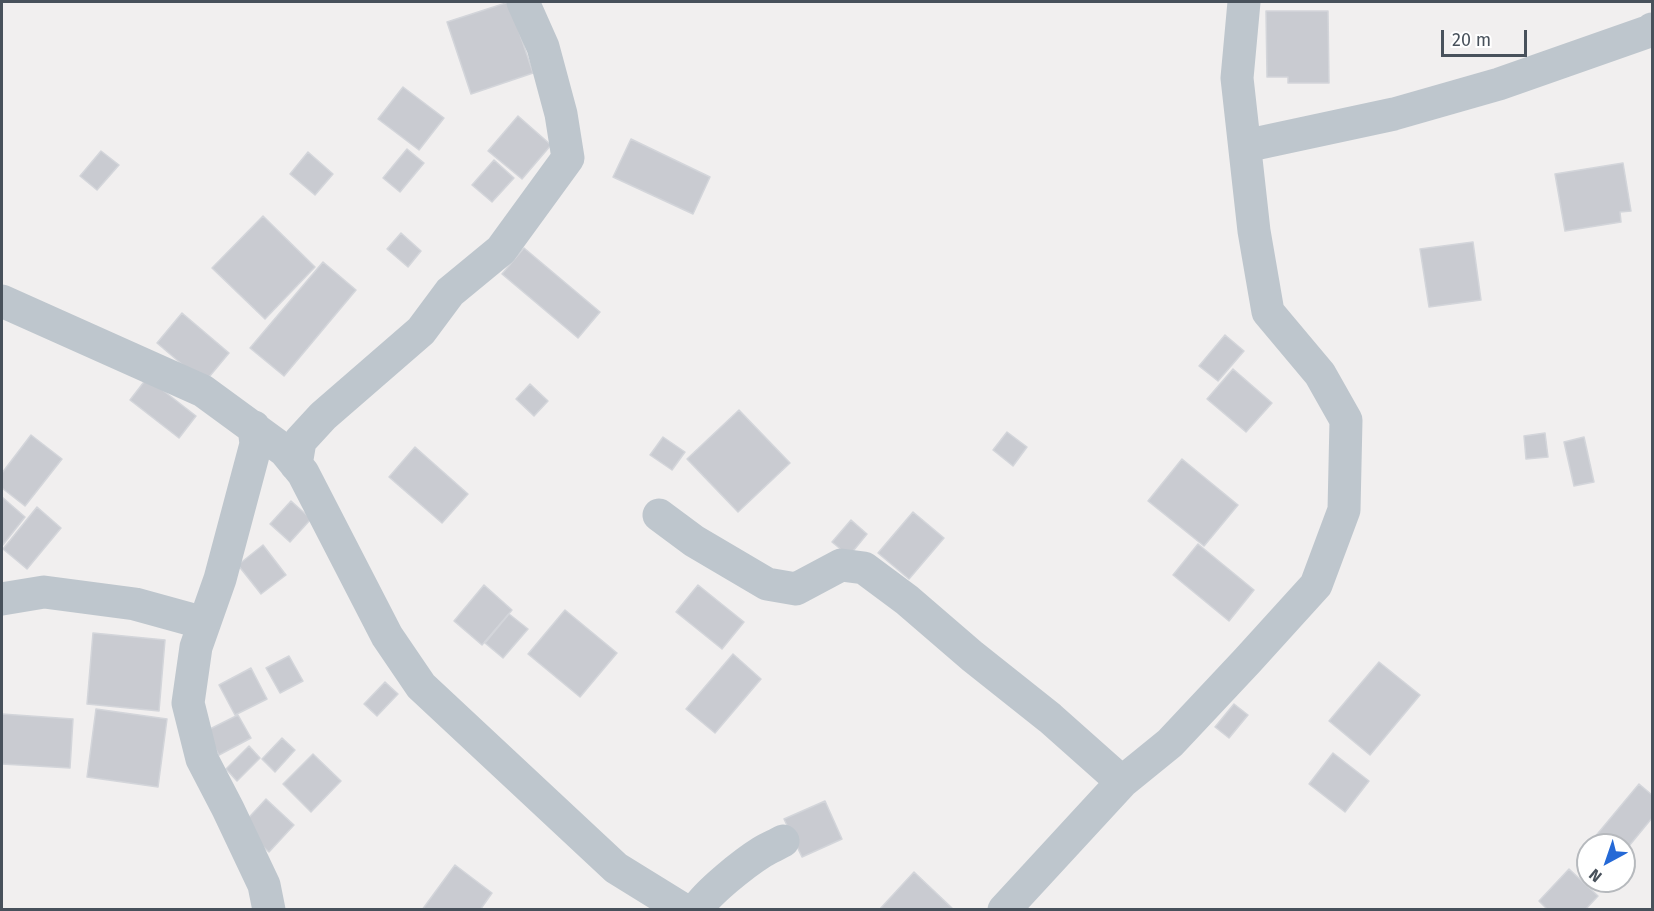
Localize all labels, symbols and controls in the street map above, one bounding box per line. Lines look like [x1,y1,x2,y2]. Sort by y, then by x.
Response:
scale bar [1444,18,1530,56]
text: 20 m [1452,29,1491,51]
north arrow [1576,833,1636,893]
text: N [1585,865,1606,886]

